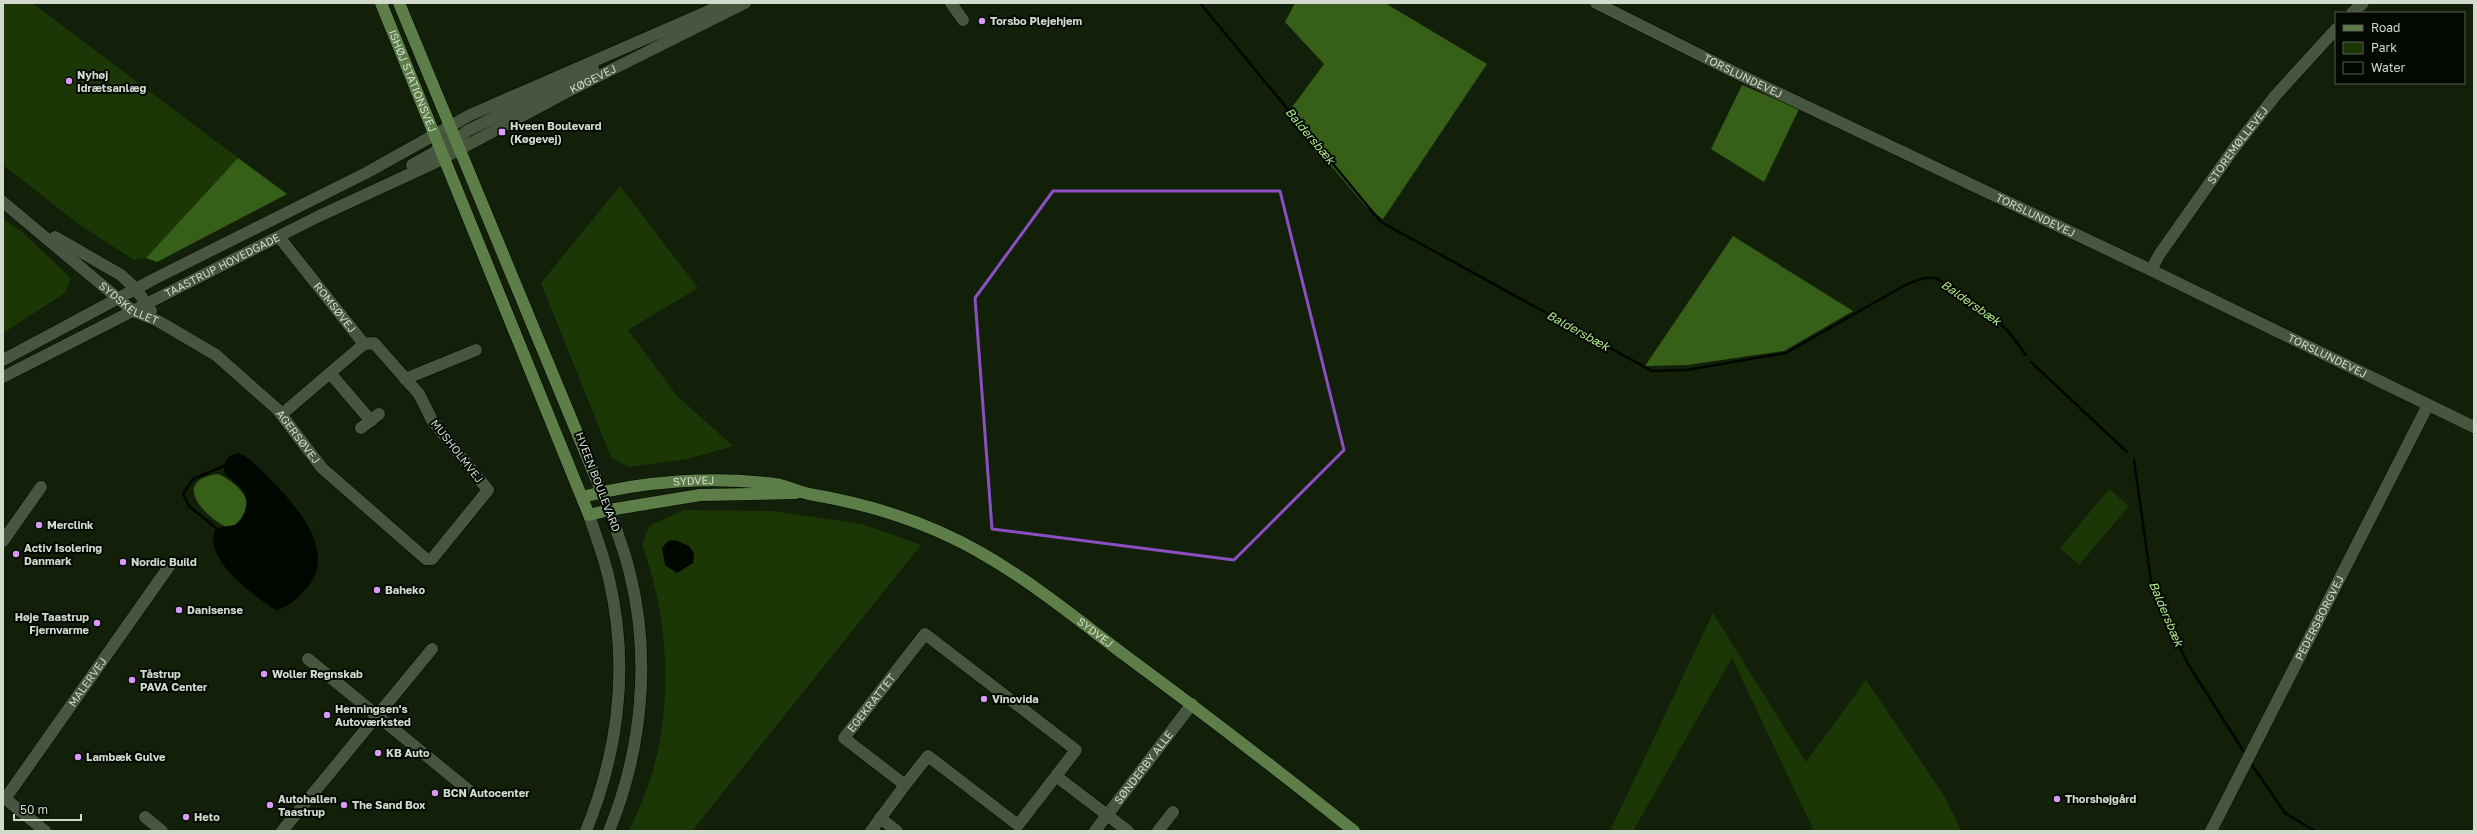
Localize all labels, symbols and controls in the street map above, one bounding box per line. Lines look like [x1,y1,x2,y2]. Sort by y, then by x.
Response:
legend [2335,12,2465,84]
place label: Torsbo Plejehjem [990,14,1083,27]
marker: Torsbo Plejehjem [977,16,987,26]
text: Road [2371,20,2400,35]
street label: ISHØJ STATIONSVEJ [387,28,440,134]
text: Park [2371,40,2397,55]
street label: TORSLUNDEVEJ [1701,51,1785,100]
text: Water [2371,60,2405,75]
street label: KØGEVEJ [567,62,618,96]
place label: Nyhøj Idrætsanlæg [77,68,146,94]
marker: Nyhøj Idrætsanlæg [64,76,74,86]
water label: Baldersbæk [1282,104,1339,168]
street label: STOREMØLLEVEJ [2204,104,2270,186]
place label: Hveen Boulevard (Køgevej) [510,119,602,145]
marker: Hveen Boulevard (Køgevej) [497,127,507,137]
street label: TORSLUNDEVEJ [1994,190,2077,239]
street label: TAASTRUP HOVEDGADE [162,230,282,300]
water label: Baldersbæk [1939,277,2005,329]
street label: SYDSKELLET [97,279,161,327]
street label: ROMSØVEJ [312,280,359,335]
water label: Baldersbæk [1544,307,1613,355]
street label: TORSLUNDEVEJ [2286,331,2369,380]
street label: AGERSØVEJ [274,407,323,466]
street label: MUSHOLMVEJ [429,416,486,485]
street label: HVEEN BOULEVARD [573,430,624,534]
street label: SYDVEJ [672,473,714,488]
place label: Merclink [47,518,94,531]
marker: Merclink [34,520,44,530]
place label: Activ Isolering Danmark [24,541,102,567]
marker: Activ Isolering Danmark [11,549,21,559]
place label: Nordic Build [131,555,197,568]
marker: Nordic Build [118,557,128,567]
street label: PEDERSBORGVEJ [2292,573,2346,662]
water label: Baldersbæk [2146,579,2187,650]
place label: Baheko [385,583,425,596]
marker: Baheko [372,585,382,595]
place label: Danisense [187,603,243,616]
marker: Danisense [174,605,184,615]
place label: Høje Taastrup Fjernvarme [15,610,90,636]
street label: SYDVEJ [1075,614,1116,650]
marker: Høje Taastrup Fjernvarme [92,618,102,628]
street label: MALERVEJ [65,655,109,709]
place label: Tåstrup PAVA Center [140,667,208,693]
place label: Woller Regnskab [272,667,363,680]
marker: Woller Regnskab [259,669,269,679]
street label: EGEKRATTET [844,671,898,734]
marker: Tåstrup PAVA Center [127,675,137,685]
place label: Vinovida [992,692,1039,705]
marker: Vinovida [979,694,989,704]
place label: Henningsen's Autoværksted [335,702,411,728]
marker: Henningsen's Autoværksted [322,710,332,720]
street label: SØNDERBY ALLE [1111,728,1175,806]
place label: KB Auto [386,746,430,759]
marker: KB Auto [373,748,383,758]
place label: Lambæk Gulve [86,750,166,763]
marker: Lambæk Gulve [73,752,83,762]
place label: BCN Autocenter [443,786,530,799]
marker: BCN Autocenter [430,788,440,798]
place label: Autohallen Taastrup [278,792,337,818]
place label: Thorshøjgård [2065,792,2136,805]
marker: Thorshøjgård [2052,794,2062,804]
scale bar [14,796,81,822]
place label: The Sand Box [352,798,426,811]
marker: Autohallen Taastrup [265,800,275,810]
marker: The Sand Box [339,800,349,810]
text: 50 m [20,802,48,817]
place label: Heto [194,810,220,823]
marker: Heto [181,812,191,822]

